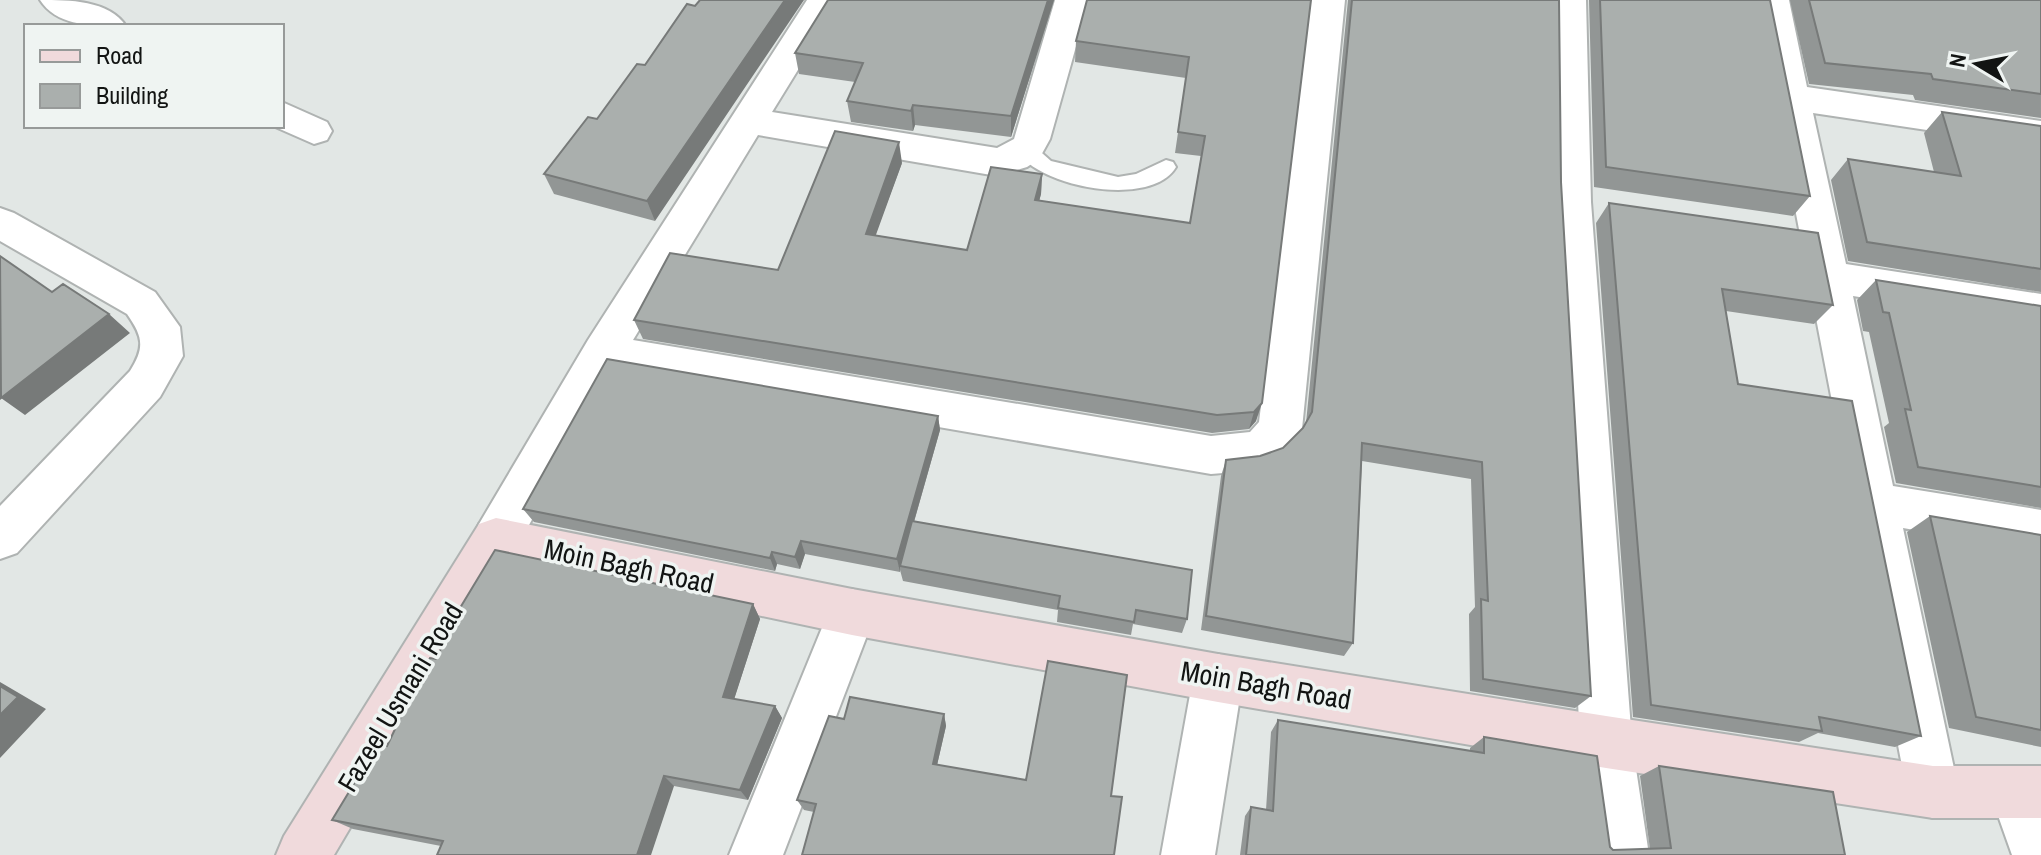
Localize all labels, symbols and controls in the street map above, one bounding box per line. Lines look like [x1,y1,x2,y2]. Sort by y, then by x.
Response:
legend [24,24,284,128]
north arrow [1937,24,2017,104]
text: Road [96,39,143,71]
text: N [1941,52,1973,70]
text: Building [96,79,168,111]
street label: Moin Bagh Road [541,530,717,602]
street label: Fazeel Usmani Road [328,595,472,799]
street label: Moin Bagh Road [1178,651,1354,719]

